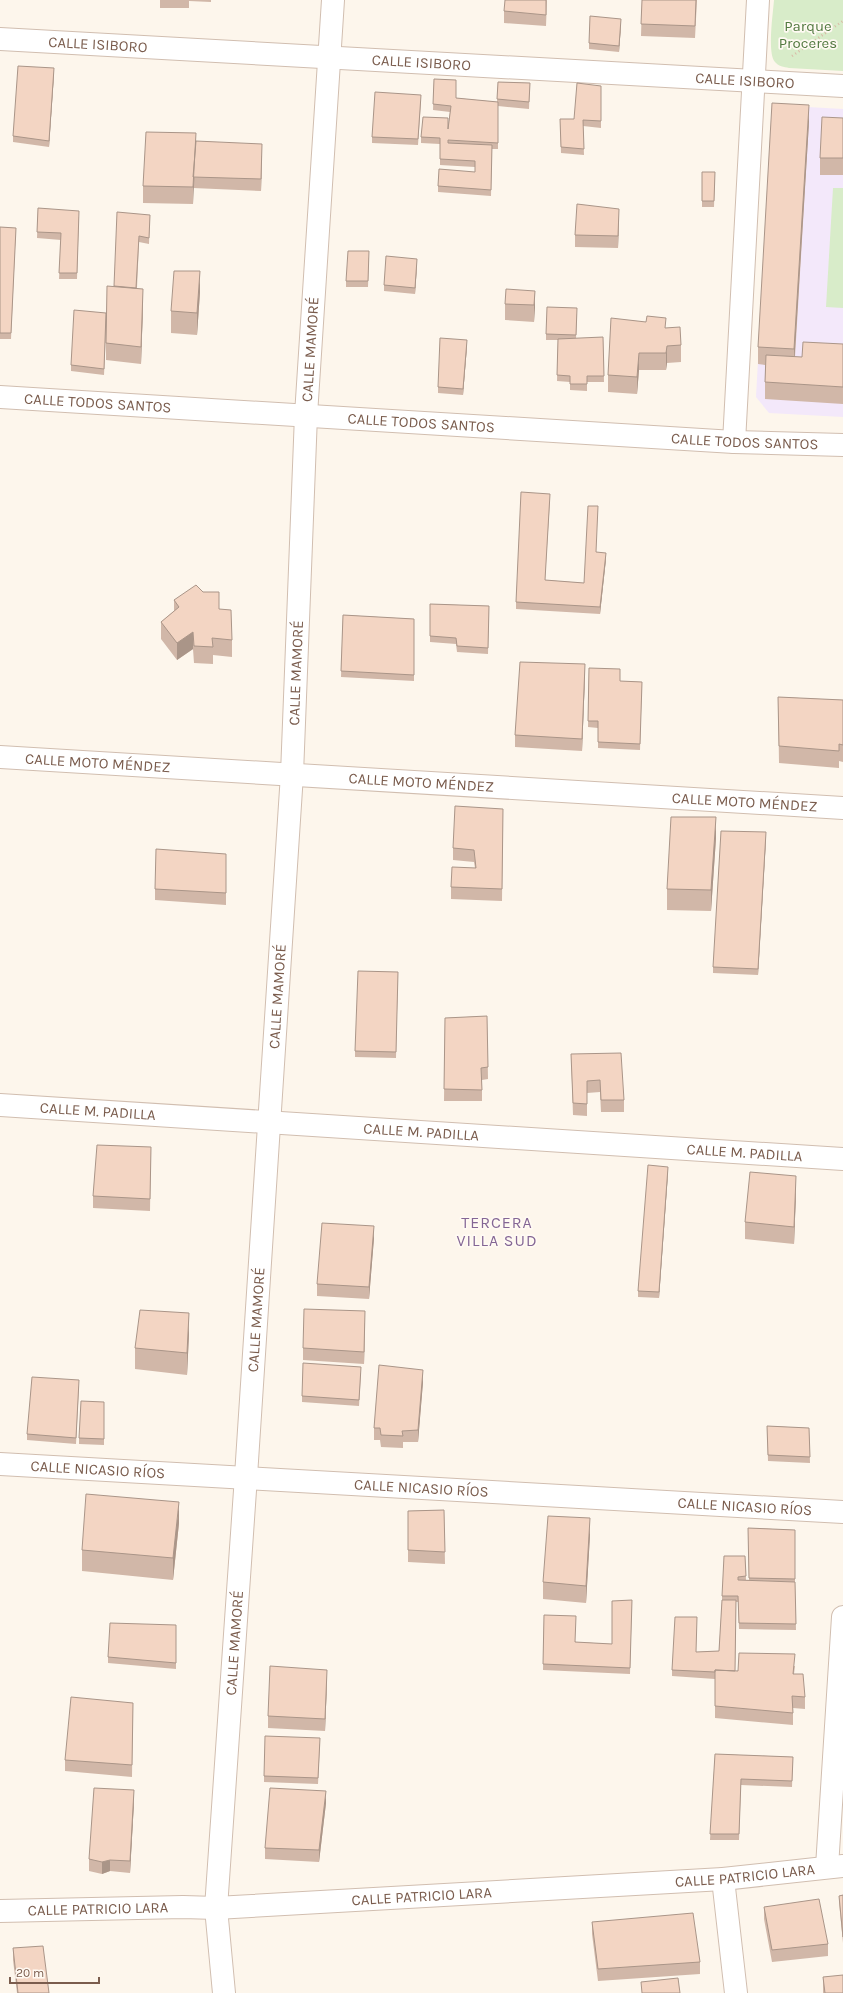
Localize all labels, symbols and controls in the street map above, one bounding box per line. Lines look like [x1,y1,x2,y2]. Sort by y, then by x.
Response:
park label: Parque Proceres [779,17,837,52]
street label: CALLE ISIBORO [48,33,148,56]
street label: CALLE ISIBORO [371,51,471,74]
street label: CALLE ISIBORO [695,69,795,92]
street label: CALLE MAMORÉ [298,296,323,402]
street label: CALLE TODOS SANTOS [24,389,172,416]
street label: CALLE TODOS SANTOS [347,409,495,436]
street label: CALLE TODOS SANTOS [670,429,819,453]
street label: CALLE MAMORÉ [285,620,307,726]
street label: CALLE MOTO MÉNDEZ [25,750,171,776]
street label: CALLE MOTO MÉNDEZ [348,769,495,796]
street label: CALLE MOTO MÉNDEZ [671,789,818,815]
street label: CALLE MAMORÉ [265,943,290,1050]
street label: CALLE M. PADILLA [39,1099,157,1124]
street label: CALLE M. PADILLA [363,1119,480,1145]
street label: CALLE M. PADILLA [686,1140,803,1165]
district label: TERCERA VILLA SUD [456,1213,538,1250]
street label: CALLE MAMORÉ [244,1267,269,1373]
street label: CALLE NICASIO RÍOS [30,1457,166,1482]
street label: CALLE NICASIO RÍOS [353,1475,489,1501]
street label: CALLE NICASIO RÍOS [677,1494,813,1519]
street label: CALLE MAMORÉ [222,1590,247,1696]
street label: CALLE PATRICIO LARA [674,1860,816,1891]
street label: CALLE PATRICIO LARA [351,1883,493,1909]
street label: CALLE PATRICIO LARA [27,1898,169,1919]
scale bar [10,1959,99,1985]
text: 20 m [16,1966,44,1980]

